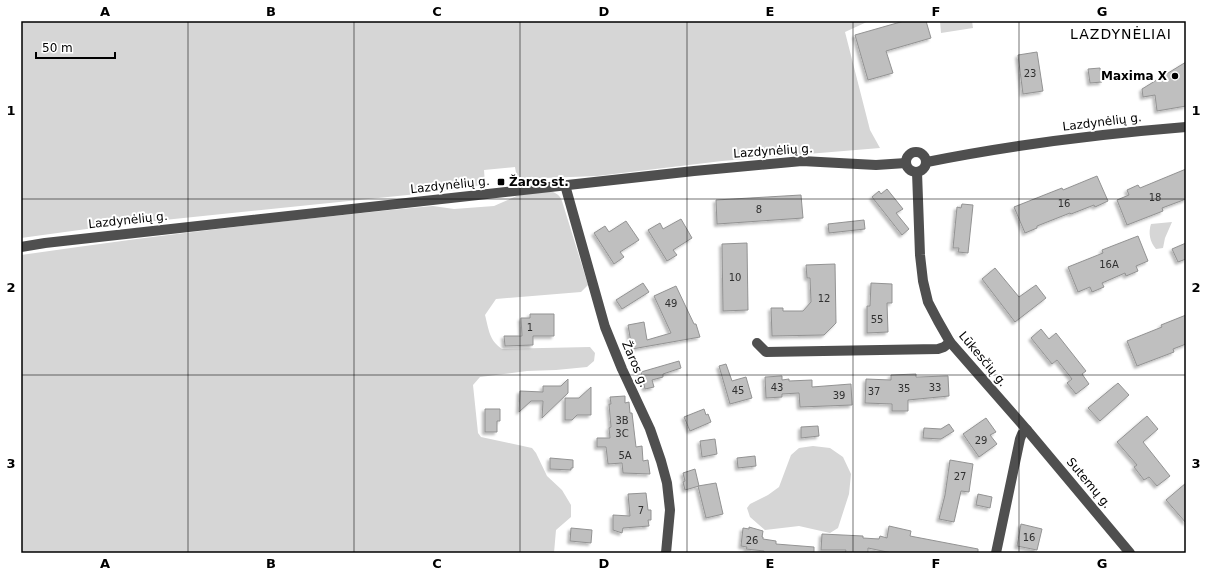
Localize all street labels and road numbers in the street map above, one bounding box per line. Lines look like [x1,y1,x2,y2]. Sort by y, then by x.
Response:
street label: Lazdynėlių g. [1062,110,1142,134]
street label: Lazdynėlių g. [733,141,813,161]
street label: Lazdynėlių g. [410,174,490,196]
street label: Lazdynėlių g. [88,209,168,231]
street label: Lūkesčių g. [956,329,1010,389]
street label: Žaros g. [619,338,652,389]
street label: Sutemų g. [1064,455,1114,511]

